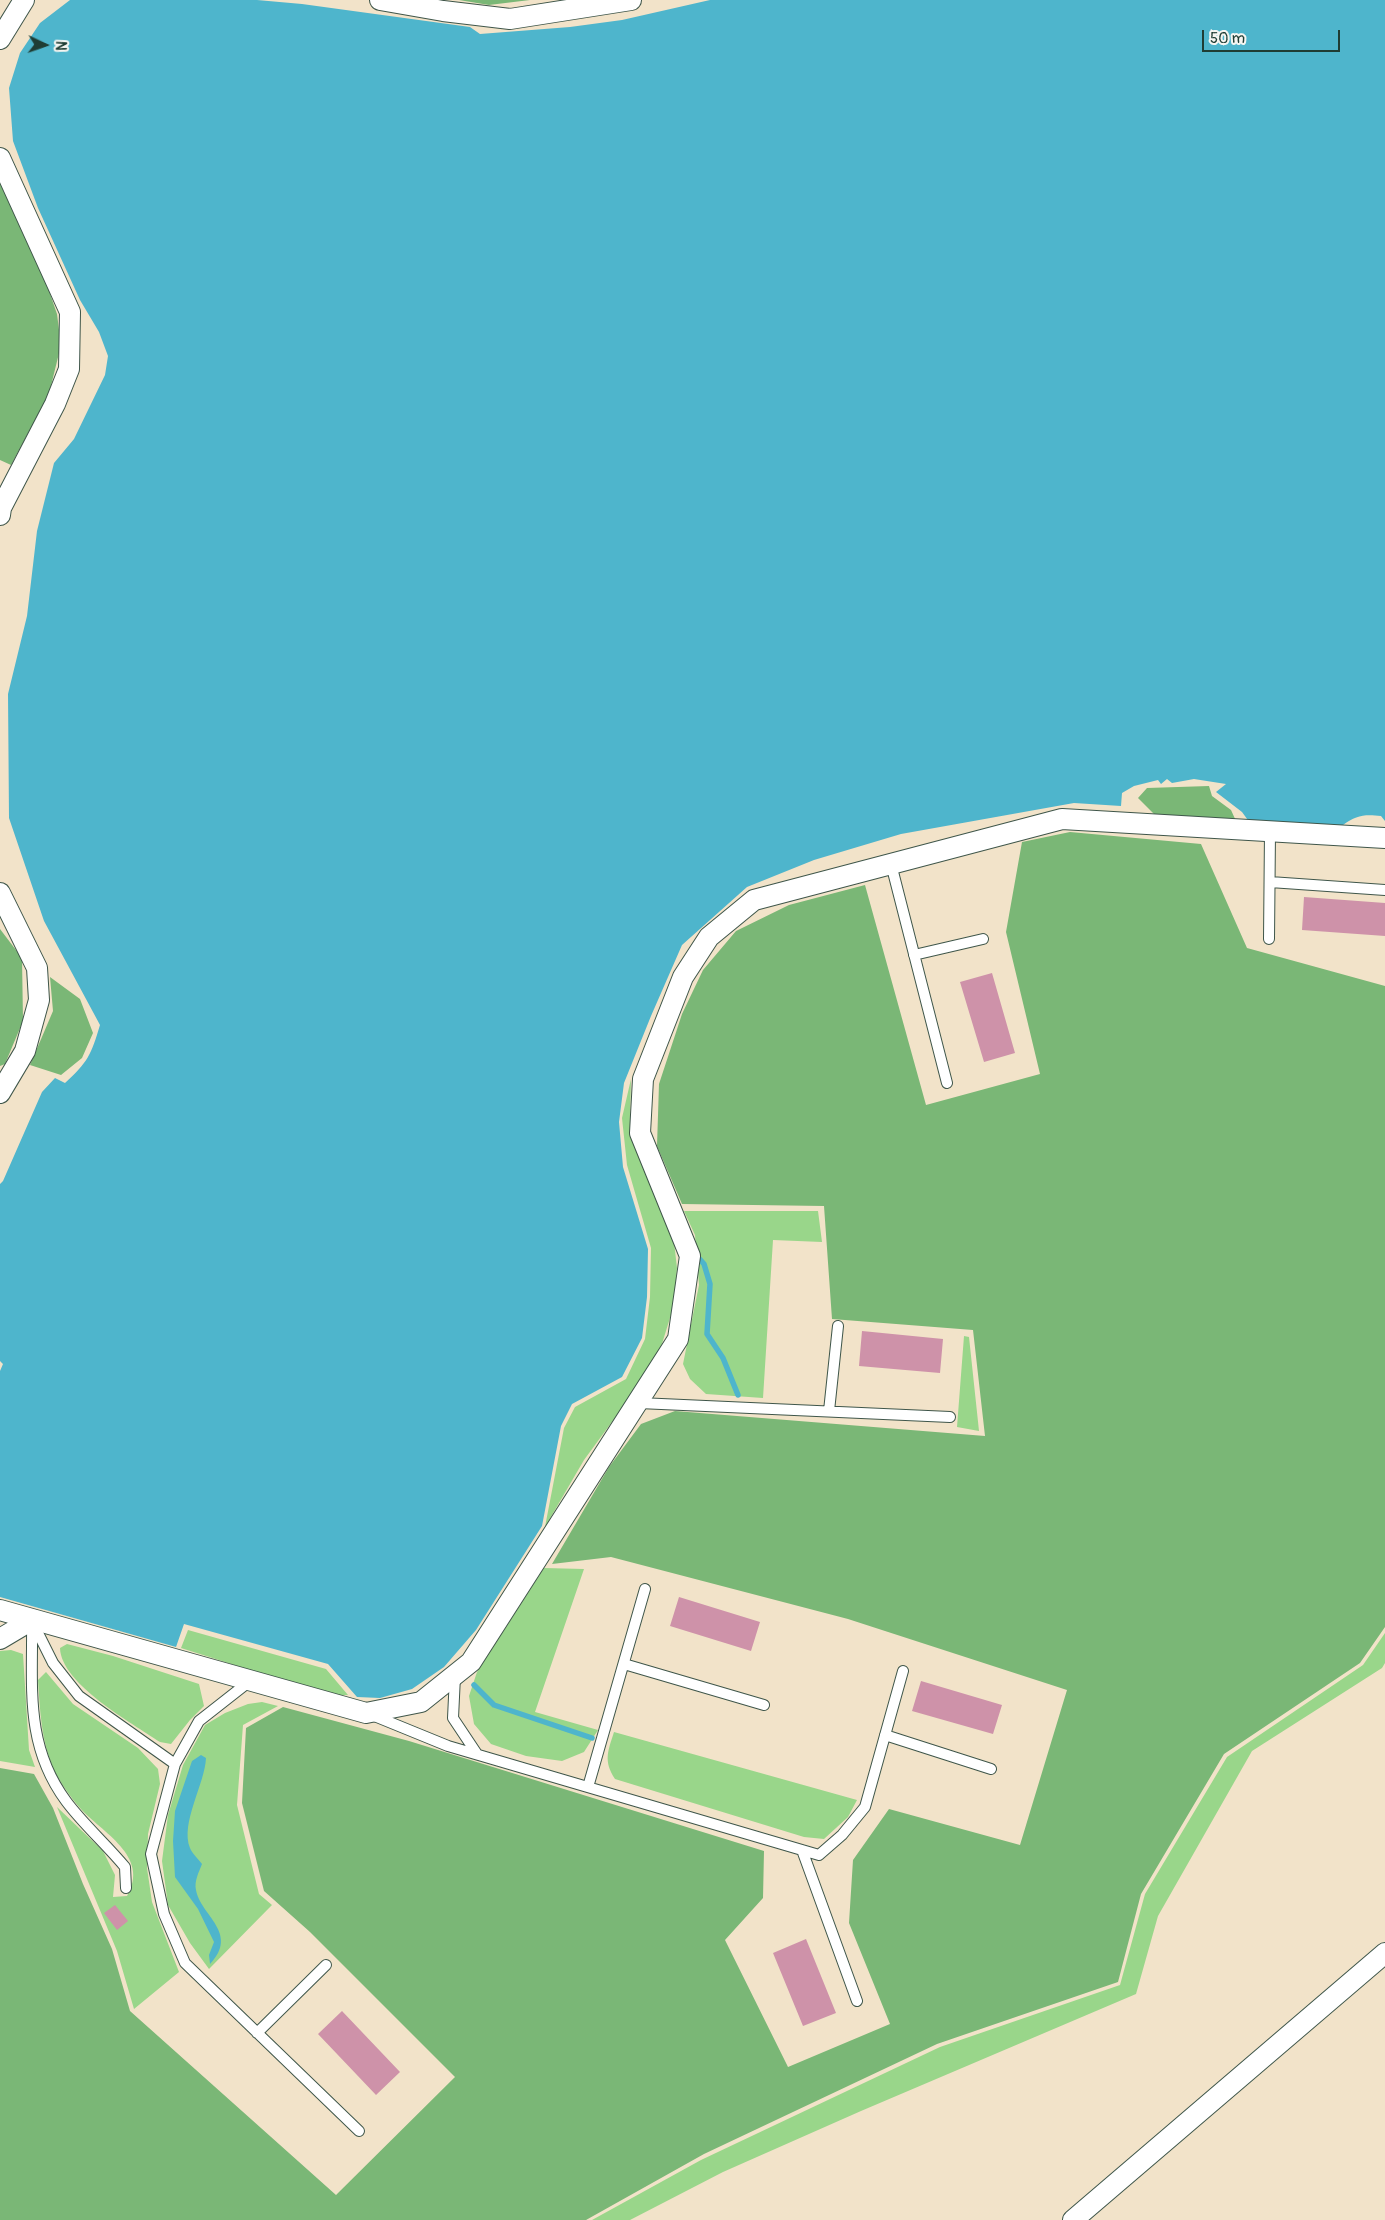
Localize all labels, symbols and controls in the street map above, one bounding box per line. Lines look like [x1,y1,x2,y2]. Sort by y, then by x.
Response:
north arrow [20,20,70,70]
scale bar [1205,20,1342,52]
text: 50 m [1210,29,1245,48]
text: N [52,41,69,51]

